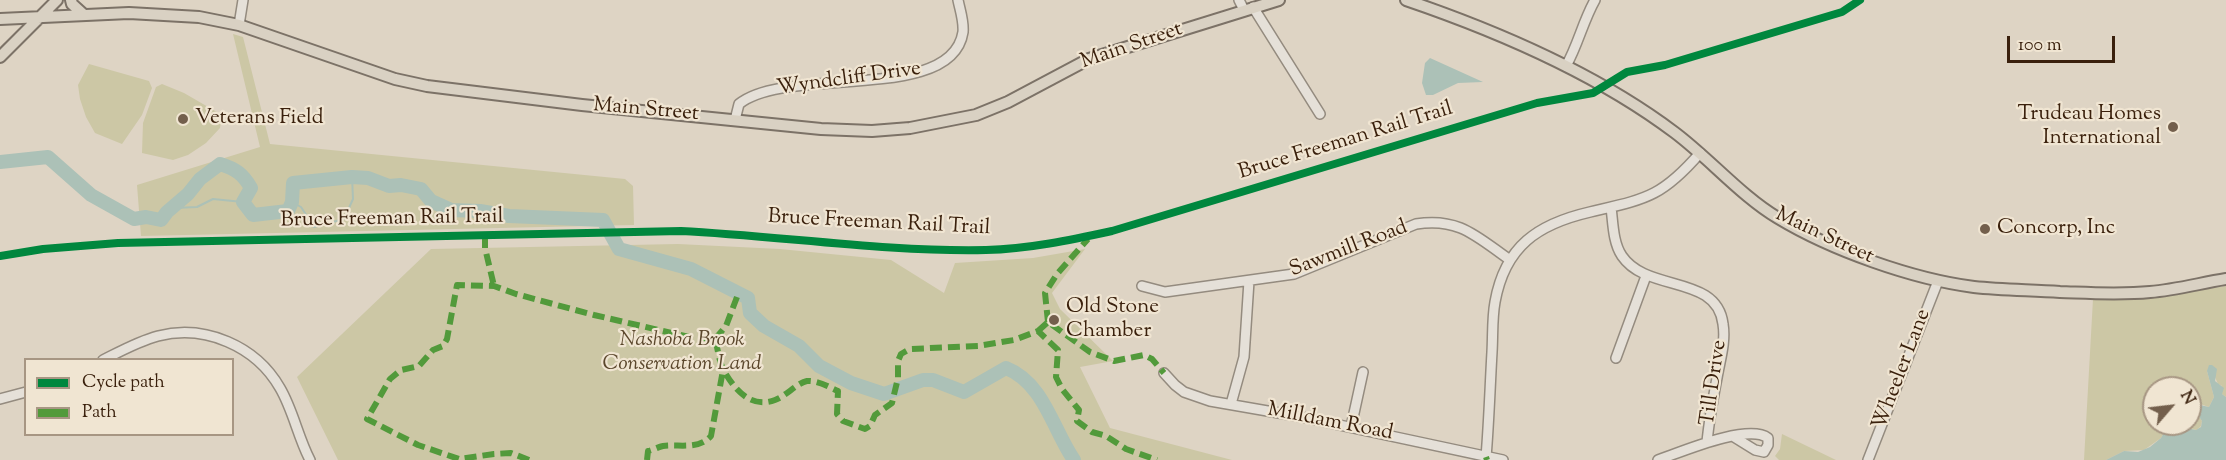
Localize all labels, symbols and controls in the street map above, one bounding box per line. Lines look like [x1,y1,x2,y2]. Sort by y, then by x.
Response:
street label: Main Street [1078,18,1186,76]
scale bar [2010,24,2118,62]
text: 100 m [2018,33,2062,59]
street label: Wyndcliff Drive [775,57,923,103]
street label: Main Street [592,94,700,128]
street label: Bruce Freeman Rail Trail [1236,97,1456,187]
place label: Trudeau Homes International [2017,102,2161,152]
place label: Veterans Field [195,106,324,132]
marker: Veterans Field [176,112,190,126]
marker: Trudeau Homes International [2166,120,2180,134]
street label: Main Street [1771,203,1877,271]
street label: Bruce Freeman Rail Trail [280,205,504,235]
street label: Bruce Freeman Rail Trail [767,206,991,242]
street label: Sawmill Road [1286,216,1412,284]
place label: Concorp, Inc [1997,216,2115,242]
marker: Concorp, Inc [1978,222,1992,236]
place label: Old Stone Chamber [1066,295,1159,345]
street label: Wheeler Lane [1868,306,1938,434]
marker: Old Stone Chamber [1047,313,1061,327]
park label: Nashoba Brook Conservation Land [602,328,762,378]
street label: Till Drive [1697,338,1733,428]
legend [24,358,234,436]
text: Cycle path [82,370,165,396]
north arrow [2142,376,2202,436]
text: N [2173,387,2200,409]
street label: Milldam Road [1265,398,1395,448]
text: Path [82,400,117,426]

